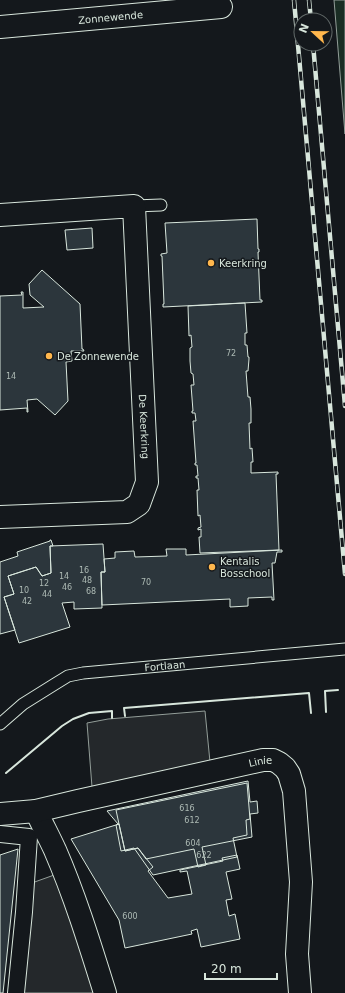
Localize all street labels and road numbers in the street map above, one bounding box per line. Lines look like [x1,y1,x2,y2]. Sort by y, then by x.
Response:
street label: Zonnewende [78,9,143,26]
street label: De Keerkring [137,394,151,459]
street label: Fortlaan [144,659,186,673]
street label: Linie [248,755,272,769]

